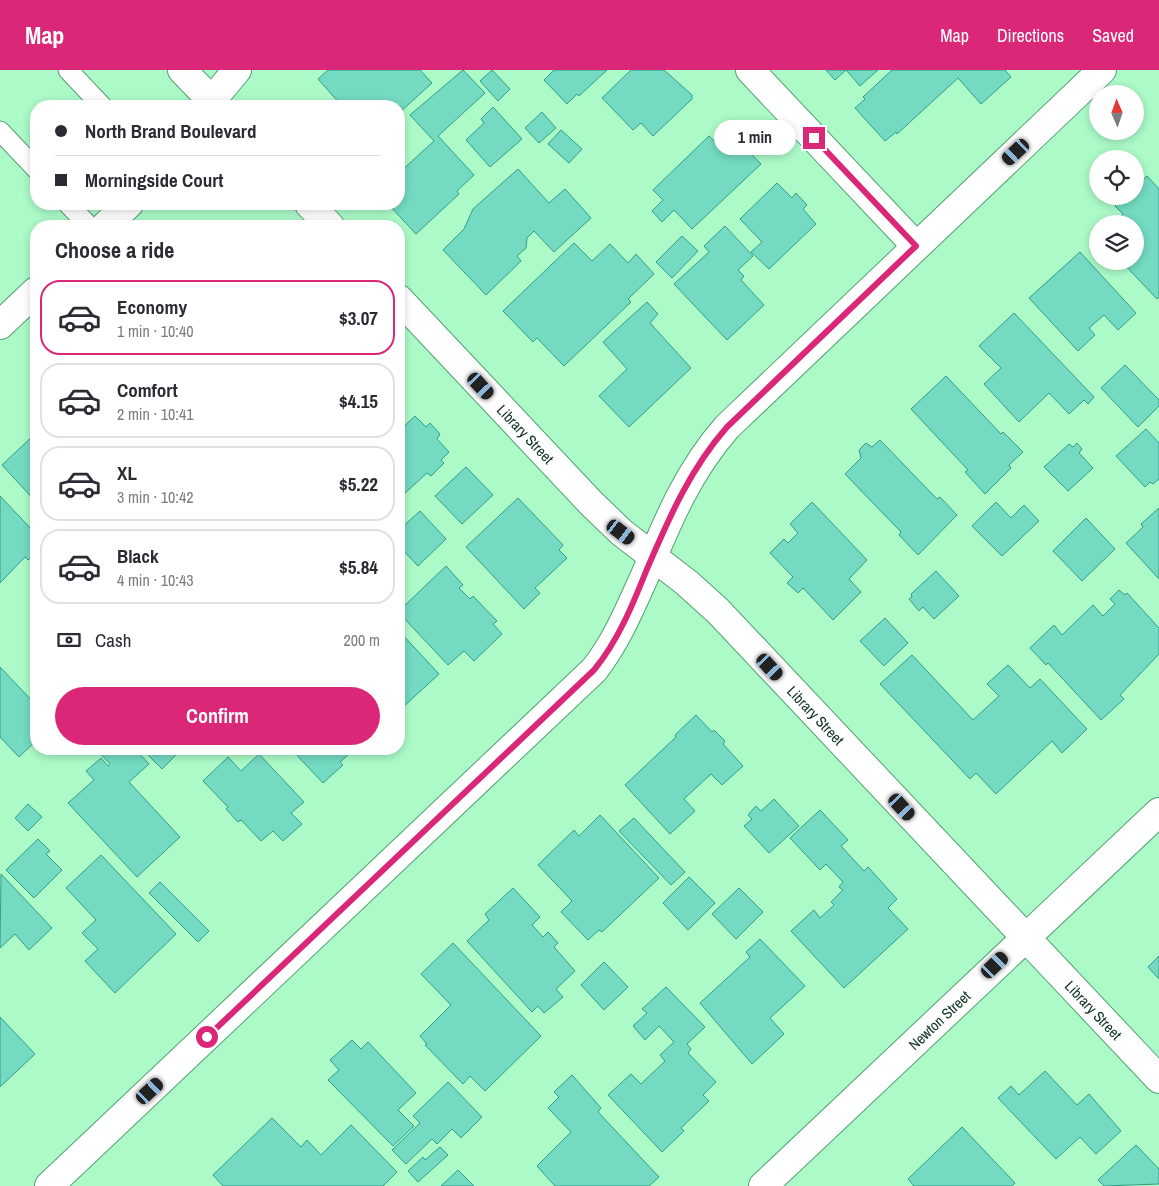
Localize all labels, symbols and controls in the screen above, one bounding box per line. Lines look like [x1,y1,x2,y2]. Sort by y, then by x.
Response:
text: Map [25,19,64,51]
text: Map [940,23,969,48]
text: Directions [997,23,1064,48]
text: Saved [1092,23,1134,48]
north arrow [1089,85,1144,140]
map controls [1089,85,1144,270]
text: North Brand Boulevard [85,118,256,144]
callout: 1 min [714,120,796,156]
text: 1 min [738,126,772,148]
route end [803,127,825,149]
car [999,136,1032,168]
button: locate [1089,150,1144,205]
text: Morningside Court [85,167,224,193]
button: layers [1089,215,1144,270]
text: Choose a ride [55,235,174,265]
text: Economy [117,294,187,320]
icon: car [57,295,102,340]
text: $3.07 [339,305,378,331]
text: 1 min · 10:40 [117,320,194,342]
car [465,370,496,402]
text: Comfort [117,377,178,403]
icon: car [57,378,102,423]
text: $4.15 [339,388,378,414]
street label: Library Street [493,399,559,468]
text: 2 min · 10:41 [117,403,194,425]
text: XL [117,460,137,486]
icon: car [57,461,102,506]
text: $5.22 [339,471,378,497]
text: 3 min · 10:42 [117,486,194,508]
car [604,517,637,547]
text: Black [117,543,159,569]
icon: car [57,544,102,589]
text: $5.84 [339,554,378,580]
text: 4 min · 10:43 [117,569,194,591]
icon: cash [55,626,83,654]
text: Cash [95,627,131,653]
text: 200 m [344,629,380,651]
car [754,651,785,683]
street label: Library Street [783,681,850,750]
button: Confirm [55,687,380,745]
car [886,791,917,823]
car [978,949,1011,981]
street label: Library Street [1061,975,1127,1045]
street label: Newton Street [903,985,975,1054]
route start [196,1026,218,1048]
car [133,1075,166,1107]

